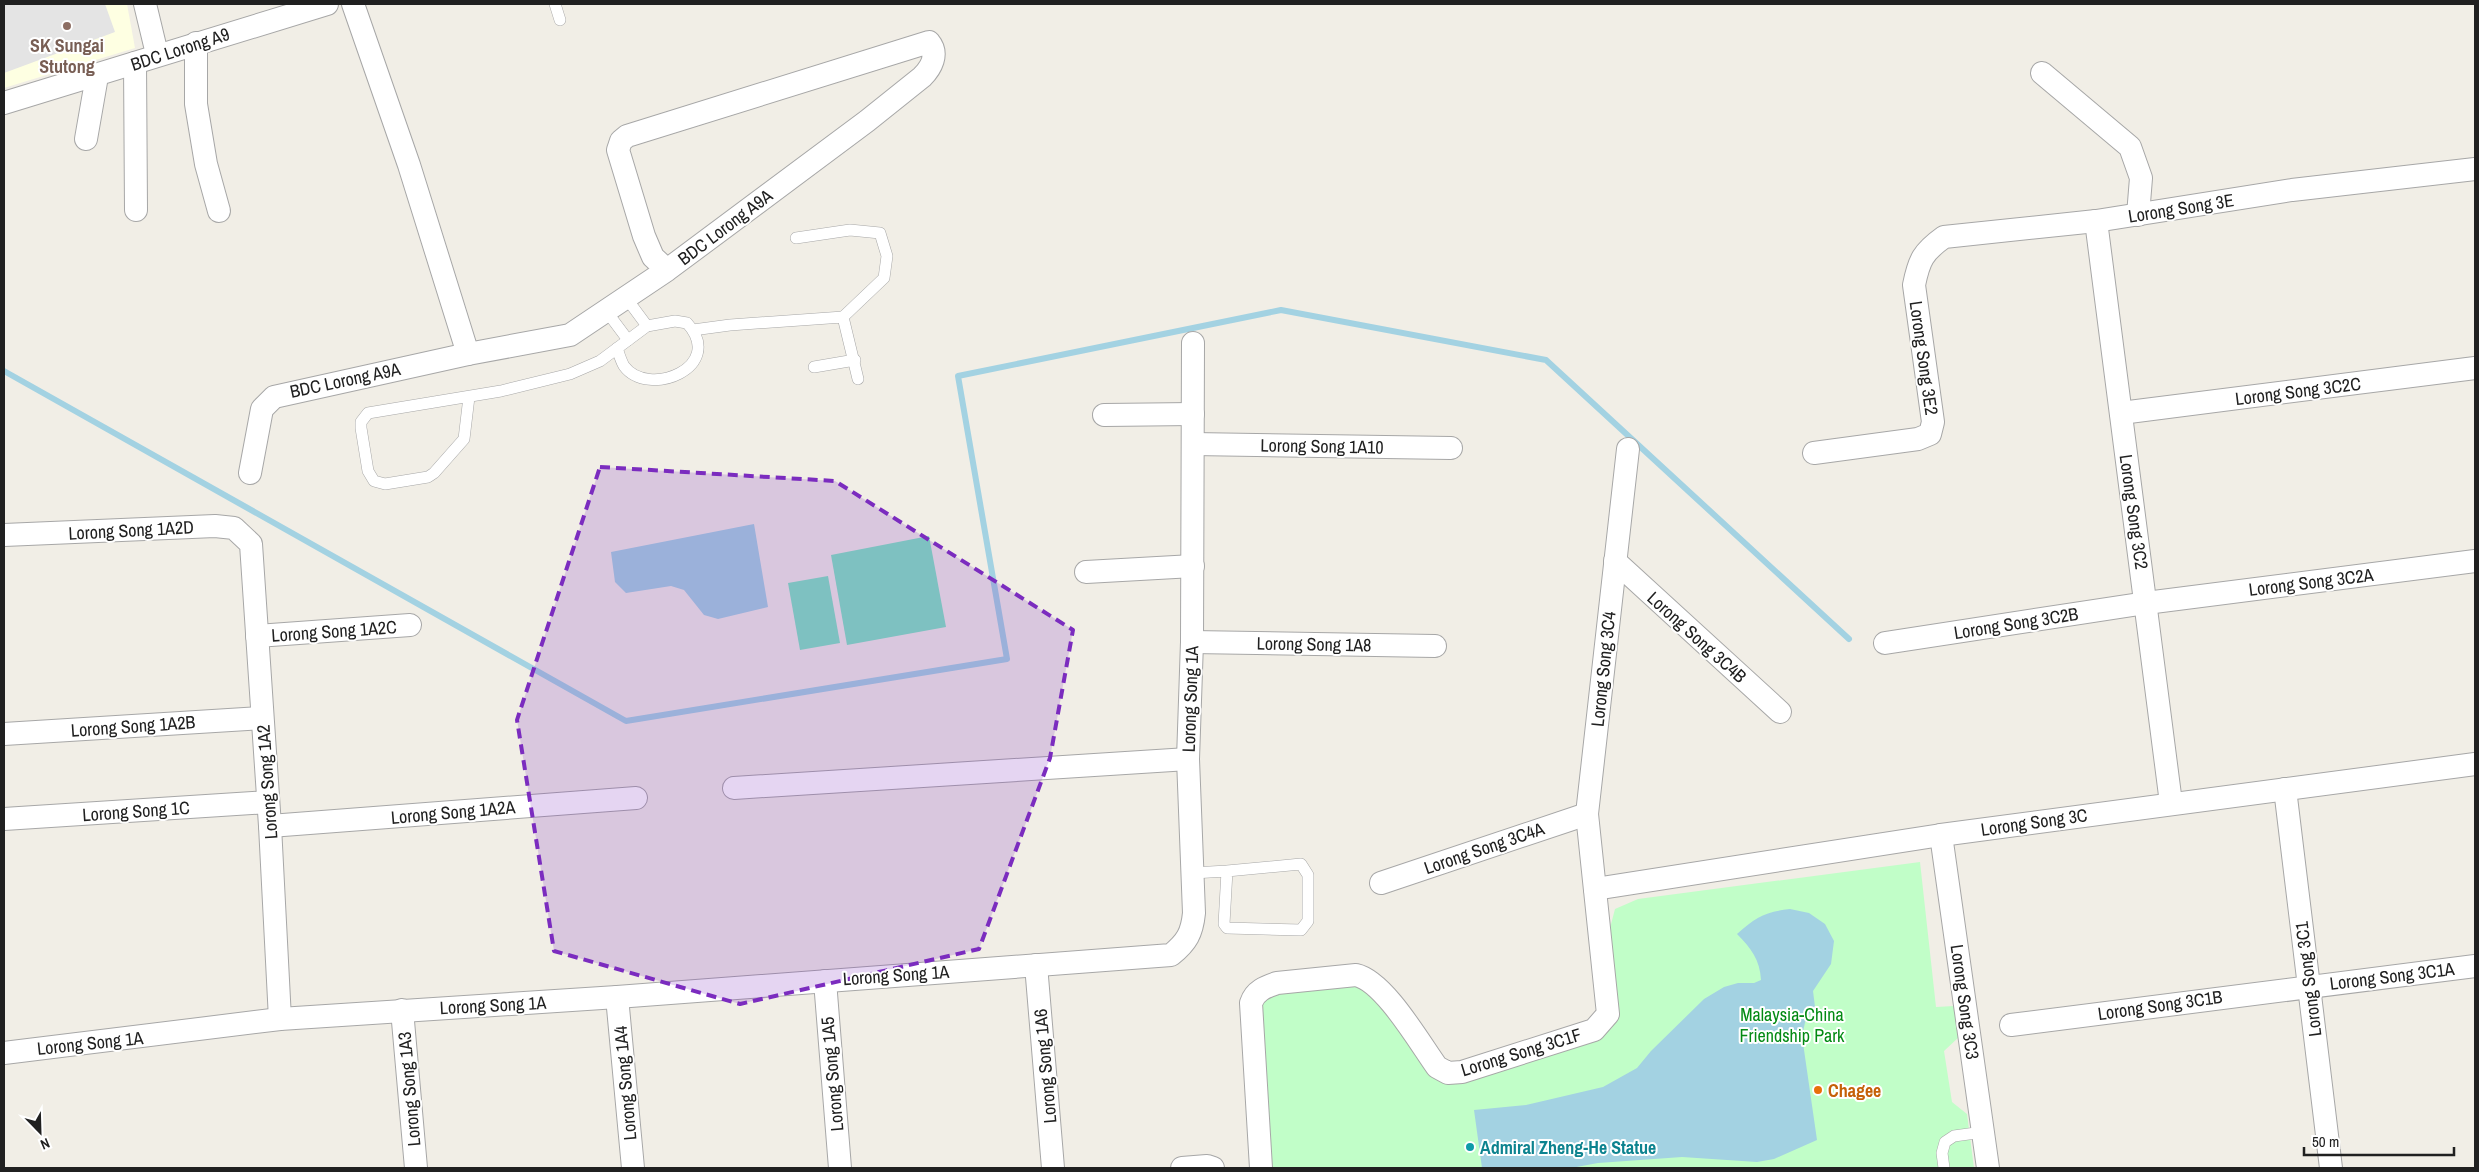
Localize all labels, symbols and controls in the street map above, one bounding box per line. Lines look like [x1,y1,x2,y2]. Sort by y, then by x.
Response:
marker: SK Sungai Stutong [61,20,73,32]
street label: BDC Lorong A9 [127,21,233,77]
place label: SK Sungai Stutong [30,33,104,79]
street label: BDC Lorong A9A [673,183,778,271]
street label: Lorong Song 3E [2126,187,2236,229]
street label: Lorong Song 3E2 [1904,299,1944,417]
street label: BDC Lorong A9A [287,356,403,404]
street label: Lorong Song 3C2C [2234,371,2362,411]
street label: Lorong Song 1A10 [1260,432,1384,460]
street label: Lorong Song 3C2 [2114,453,2154,571]
street label: Lorong Song 1A2D [68,514,194,546]
street label: Lorong Song 3C2A [2247,562,2375,602]
street label: Lorong Song 3C4B [1642,586,1752,688]
street label: Lorong Song 3C2B [1952,601,2080,645]
street label: Lorong Song 3C4 [1585,610,1621,728]
street label: Lorong Song 1A2C [270,614,398,648]
street label: Lorong Song 1A8 [1256,630,1372,658]
street label: Lorong Song 1A [1176,645,1204,753]
street label: Lorong Song 1A2B [70,709,196,743]
street label: Lorong Song 1A2 [251,724,283,840]
street label: Lorong Song 1A2A [390,794,516,830]
street label: Lorong Song 1C [82,795,190,827]
street label: Lorong Song 3C [1979,802,2089,842]
street label: Lorong Song 3C4A [1421,816,1548,880]
street label: Lorong Song 3C1 [2288,919,2327,1038]
street label: Lorong Song 3C3 [1945,943,1985,1061]
street label: Lorong Song 3C1A [2328,956,2456,996]
street label: Lorong Song 1A [842,959,950,991]
street label: Lorong Song 3C1B [2096,984,2224,1026]
street label: Lorong Song 1A [439,990,547,1020]
park label: Malaysia-China Friendship Park [1739,1002,1845,1048]
street label: Lorong Song 1A6 [1028,1008,1062,1124]
street label: Lorong Song 1A5 [815,1016,849,1132]
street label: Lorong Song 3C1F [1458,1022,1584,1082]
street label: Lorong Song 1A [36,1025,145,1061]
street label: Lorong Song 1A4 [608,1025,642,1141]
street label: Lorong Song 1A3 [392,1031,426,1147]
place label: Chagee [1828,1078,1881,1103]
marker: Chagee [1812,1084,1824,1096]
north arrow [15,1107,65,1157]
scale bar [2304,1124,2454,1156]
text: 50 m [2312,1131,2339,1152]
text: N [38,1134,52,1154]
place label: Admiral Zheng-He Statue [1480,1135,1656,1160]
marker: Admiral Zheng-He Statue [1464,1141,1476,1153]

